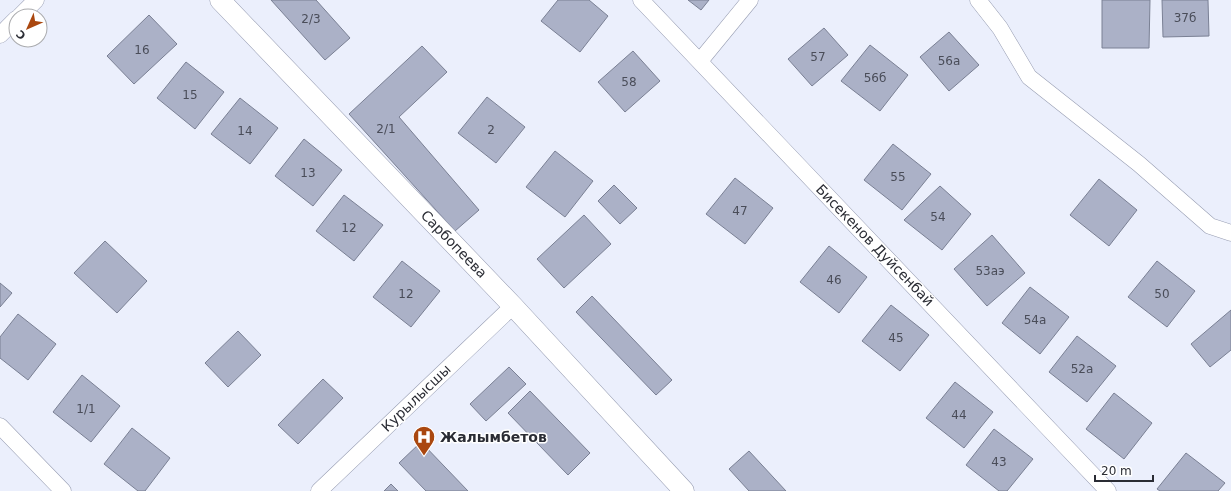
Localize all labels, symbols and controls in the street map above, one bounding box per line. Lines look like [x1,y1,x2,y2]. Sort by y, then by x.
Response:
north arrow [8,8,48,48]
house number: 37б [1174,11,1196,25]
house number: 2/3 [301,12,321,26]
text: С [14,27,29,42]
house number: 16 [134,43,150,57]
house number: 57 [810,50,826,64]
house number: 56а [938,54,960,68]
house number: 56б [864,71,886,85]
house number: 58 [621,75,637,89]
house number: 15 [182,88,198,102]
house number: 2/1 [376,122,396,136]
house number: 2 [487,123,495,137]
house number: 14 [237,124,253,138]
house number: 13 [300,166,316,180]
house number: 55 [890,170,906,184]
street label: Бисекенов Дуйсенбай [813,181,937,309]
house number: 47 [732,204,748,218]
street label: Сарбопеева [418,207,490,281]
house number: 54 [930,210,946,224]
house number: 12 [341,221,357,235]
house number: 53аэ [975,264,1005,278]
house number: 46 [826,273,842,287]
house number: 12 [398,287,414,301]
house number: 50 [1154,287,1170,301]
house number: 54а [1024,313,1046,327]
house number: 45 [888,331,904,345]
street label: Курылысшы [378,361,454,435]
house number: 52а [1071,362,1093,376]
house number: 1/1 [76,402,96,416]
house number: 44 [951,408,967,422]
hospital icon: Жалымбетов [411,424,437,457]
place label: Жалымбетов [440,429,547,445]
house number: 43 [991,455,1007,469]
scale bar [1095,457,1153,483]
text: 20 m [1101,464,1132,478]

